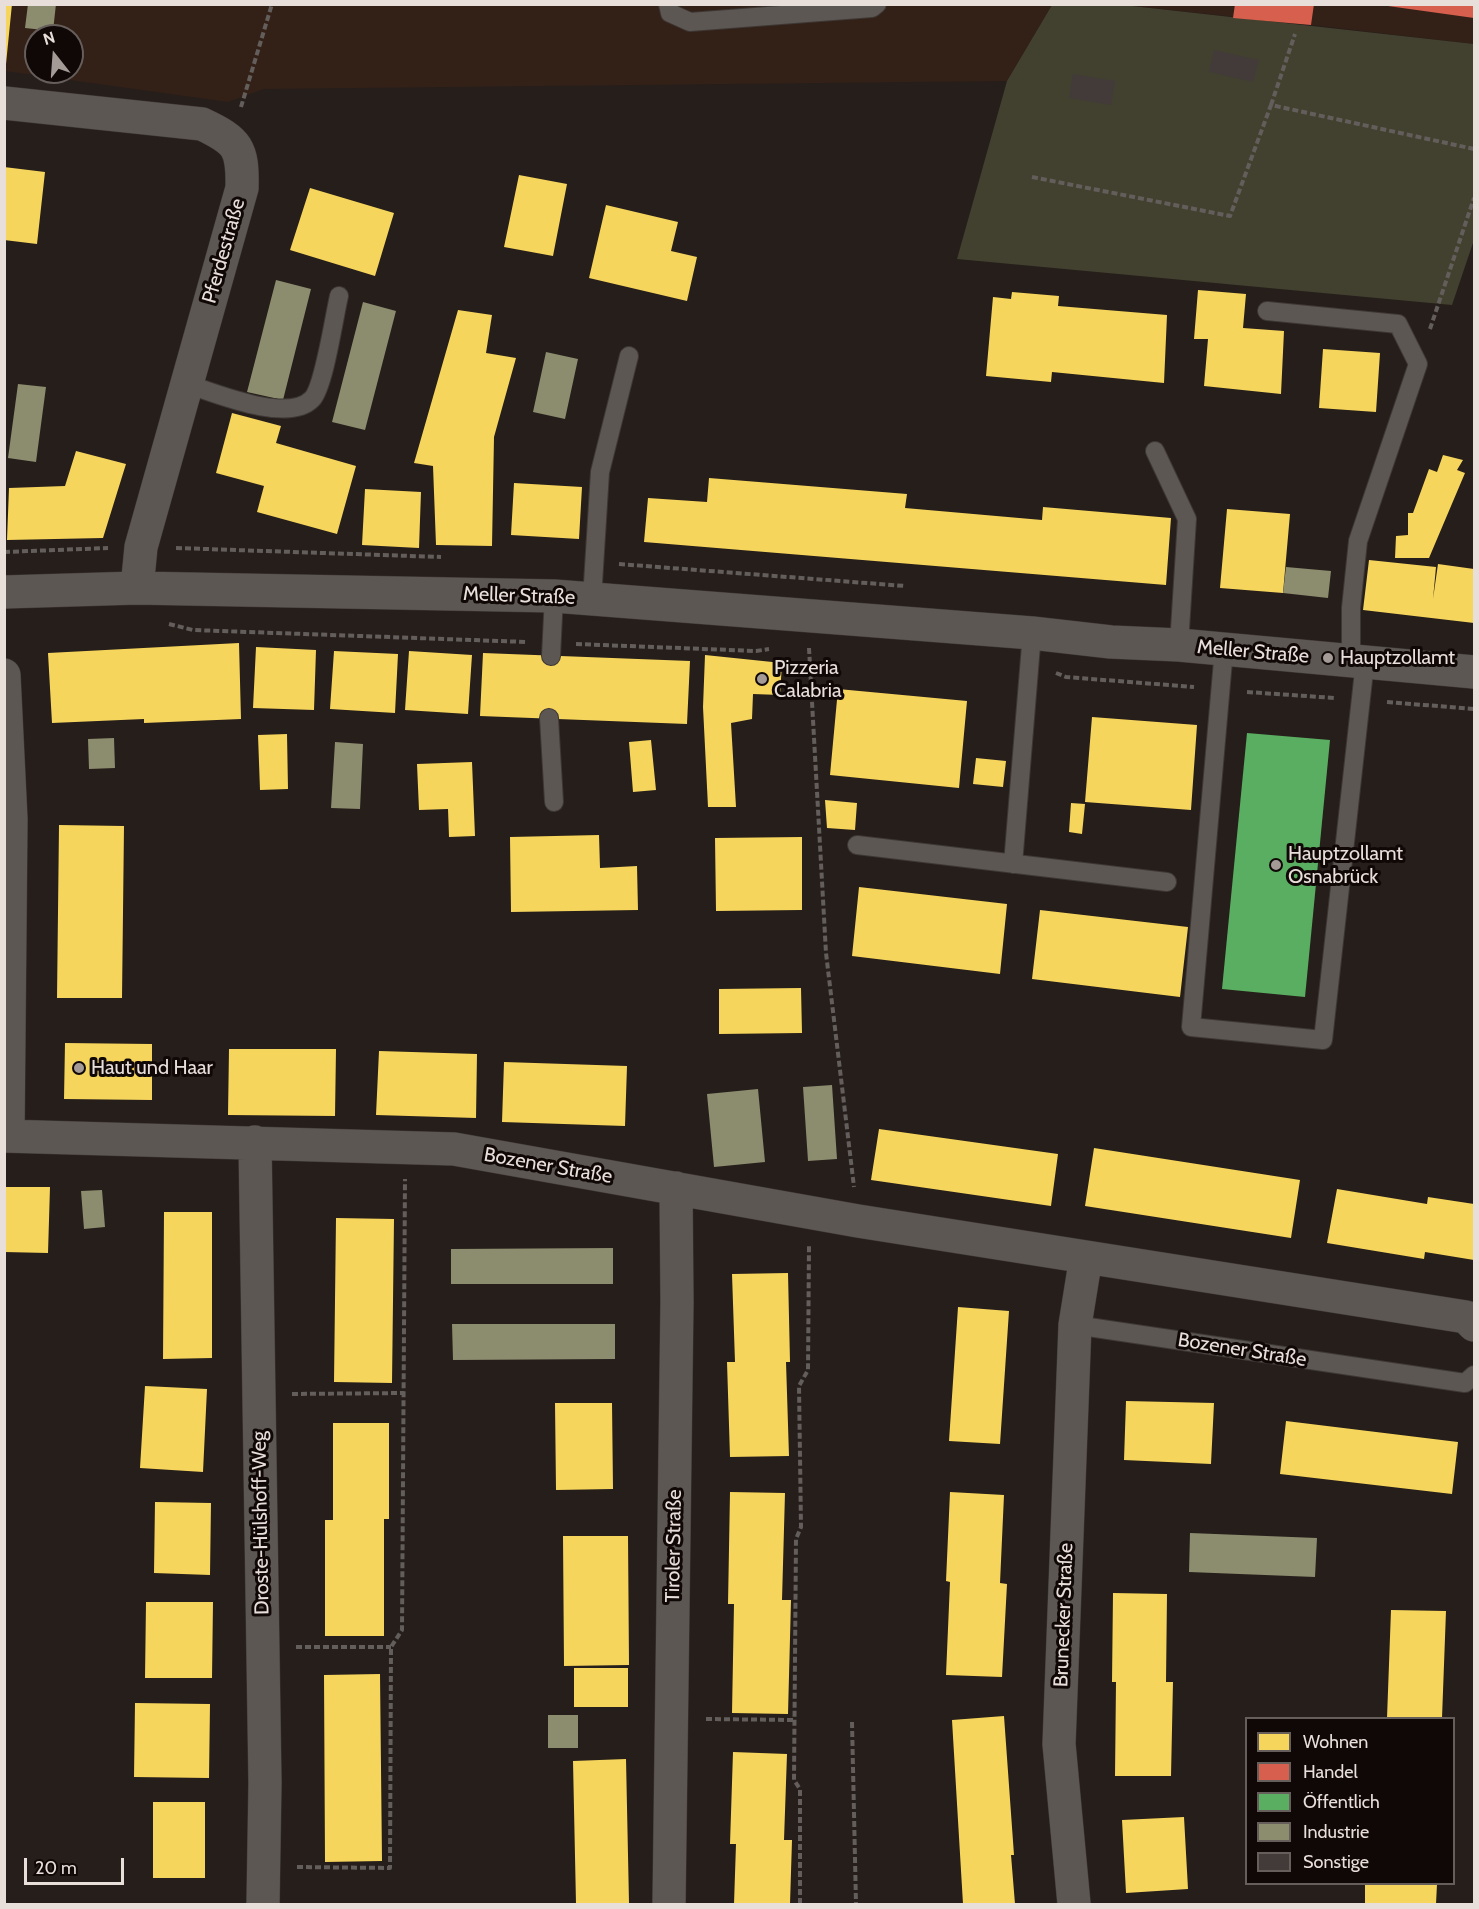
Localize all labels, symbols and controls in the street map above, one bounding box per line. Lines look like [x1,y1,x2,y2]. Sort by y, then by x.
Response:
north arrow [24,24,84,84]
text: N [41,27,57,49]
street label: Pferdestraße [198,196,250,306]
street label: Meller Straße [463,582,575,610]
street label: Meller Straße [1196,635,1310,669]
place label: Hauptzollamt [1340,646,1455,670]
marker: Hauptzollamt [1321,651,1335,665]
place label: Pizzeria Calabria [774,656,841,703]
marker: Pizzeria Calabria [755,672,769,686]
place label: Hauptzollamt Osnabrück [1288,842,1403,889]
marker: Hauptzollamt Osnabrück [1269,858,1283,872]
place label: Haut und Haar [91,1056,213,1080]
marker: Haut und Haar [72,1061,86,1075]
street label: Bozener Straße [482,1143,614,1189]
street label: Bozener Straße [1176,1328,1308,1372]
street label: Droste-Hülshoff-Weg [247,1431,275,1615]
street label: Tiroler Straße [661,1489,687,1603]
street label: Brunecker Straße [1049,1542,1079,1688]
legend [1245,1717,1455,1885]
text: Wohnen [1303,1731,1368,1753]
text: Handel [1303,1761,1358,1783]
text: Öffentlich [1303,1791,1380,1813]
text: Industrie [1303,1821,1369,1843]
scale bar [27,1846,128,1884]
text: Sonstige [1303,1851,1369,1873]
text: 20 m [35,1857,77,1879]

